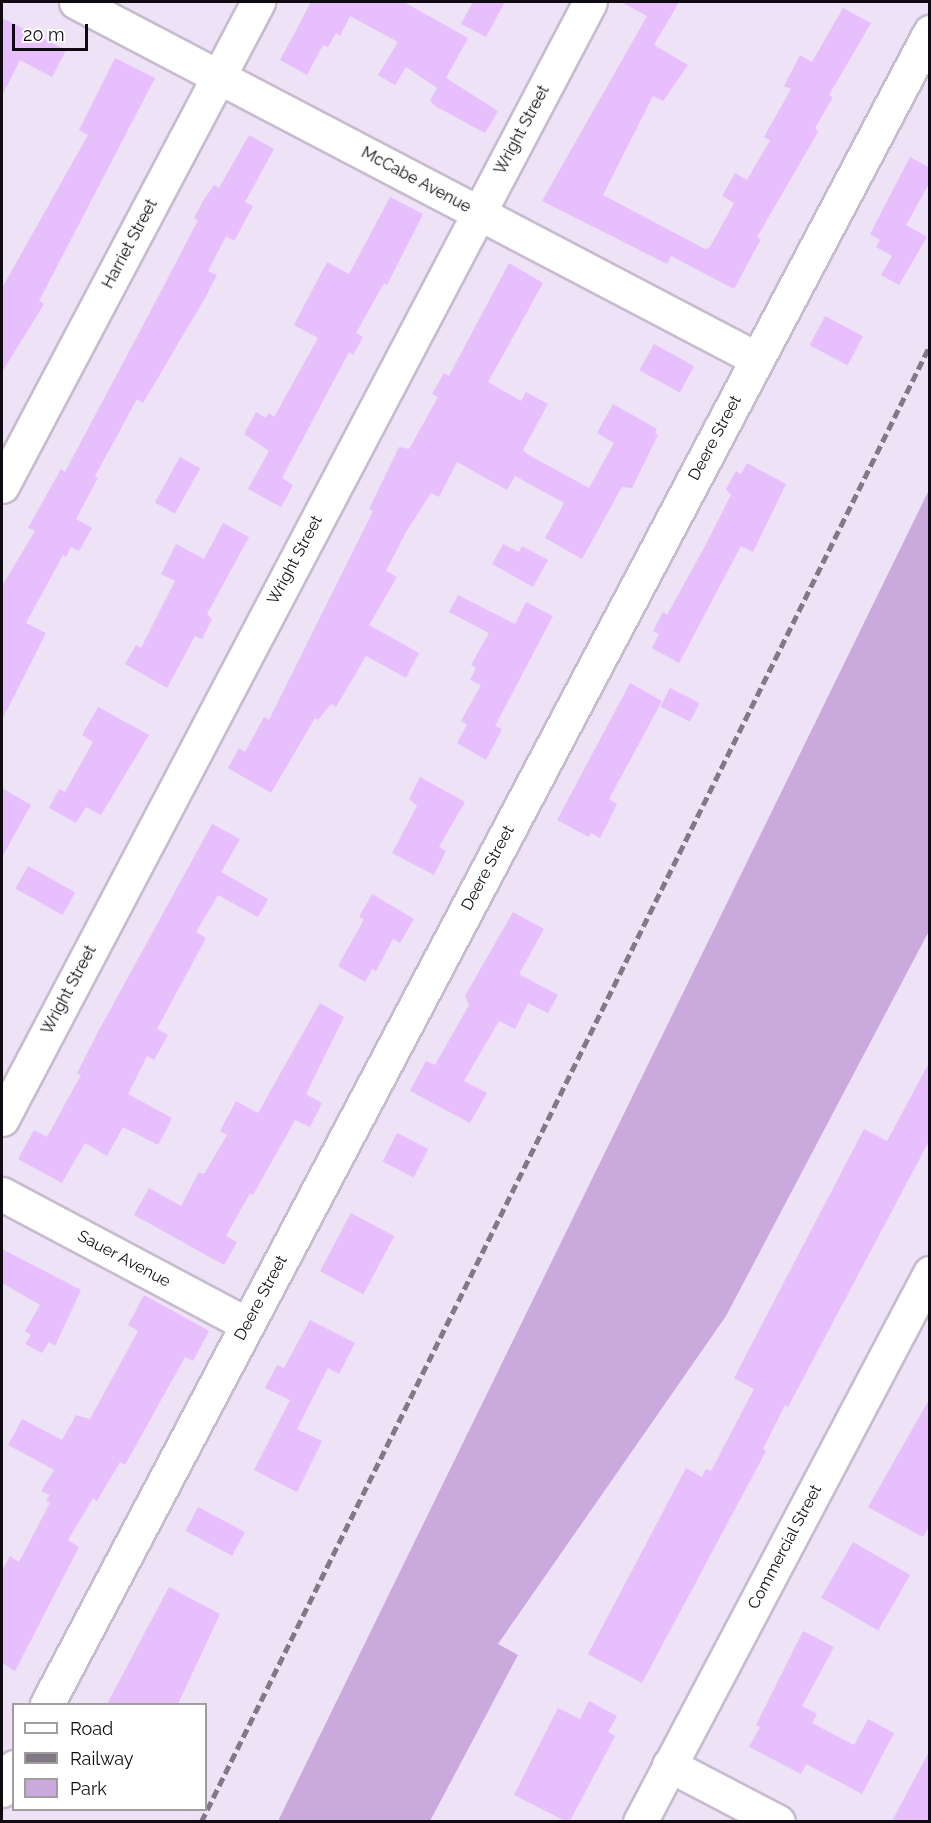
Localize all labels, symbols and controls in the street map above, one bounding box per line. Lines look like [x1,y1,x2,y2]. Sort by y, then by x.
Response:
scale bar [15,12,92,50]
text: 20 m [23,24,65,45]
street label: Wright Street [490,82,554,178]
street label: McCabe Avenue [358,143,474,217]
street label: Harriet Street [98,196,162,292]
street label: Deere Street [685,392,745,484]
street label: Wright Street [263,512,327,608]
street label: Deere Street [458,822,518,914]
street label: Wright Street [37,942,101,1038]
street label: Sauer Avenue [74,1226,174,1292]
street label: Deere Street [231,1252,291,1344]
street label: Commercial Street [744,1481,826,1613]
legend [12,1703,207,1811]
text: Road [70,1718,113,1739]
text: Railway [70,1748,134,1769]
text: Park [70,1778,107,1799]

